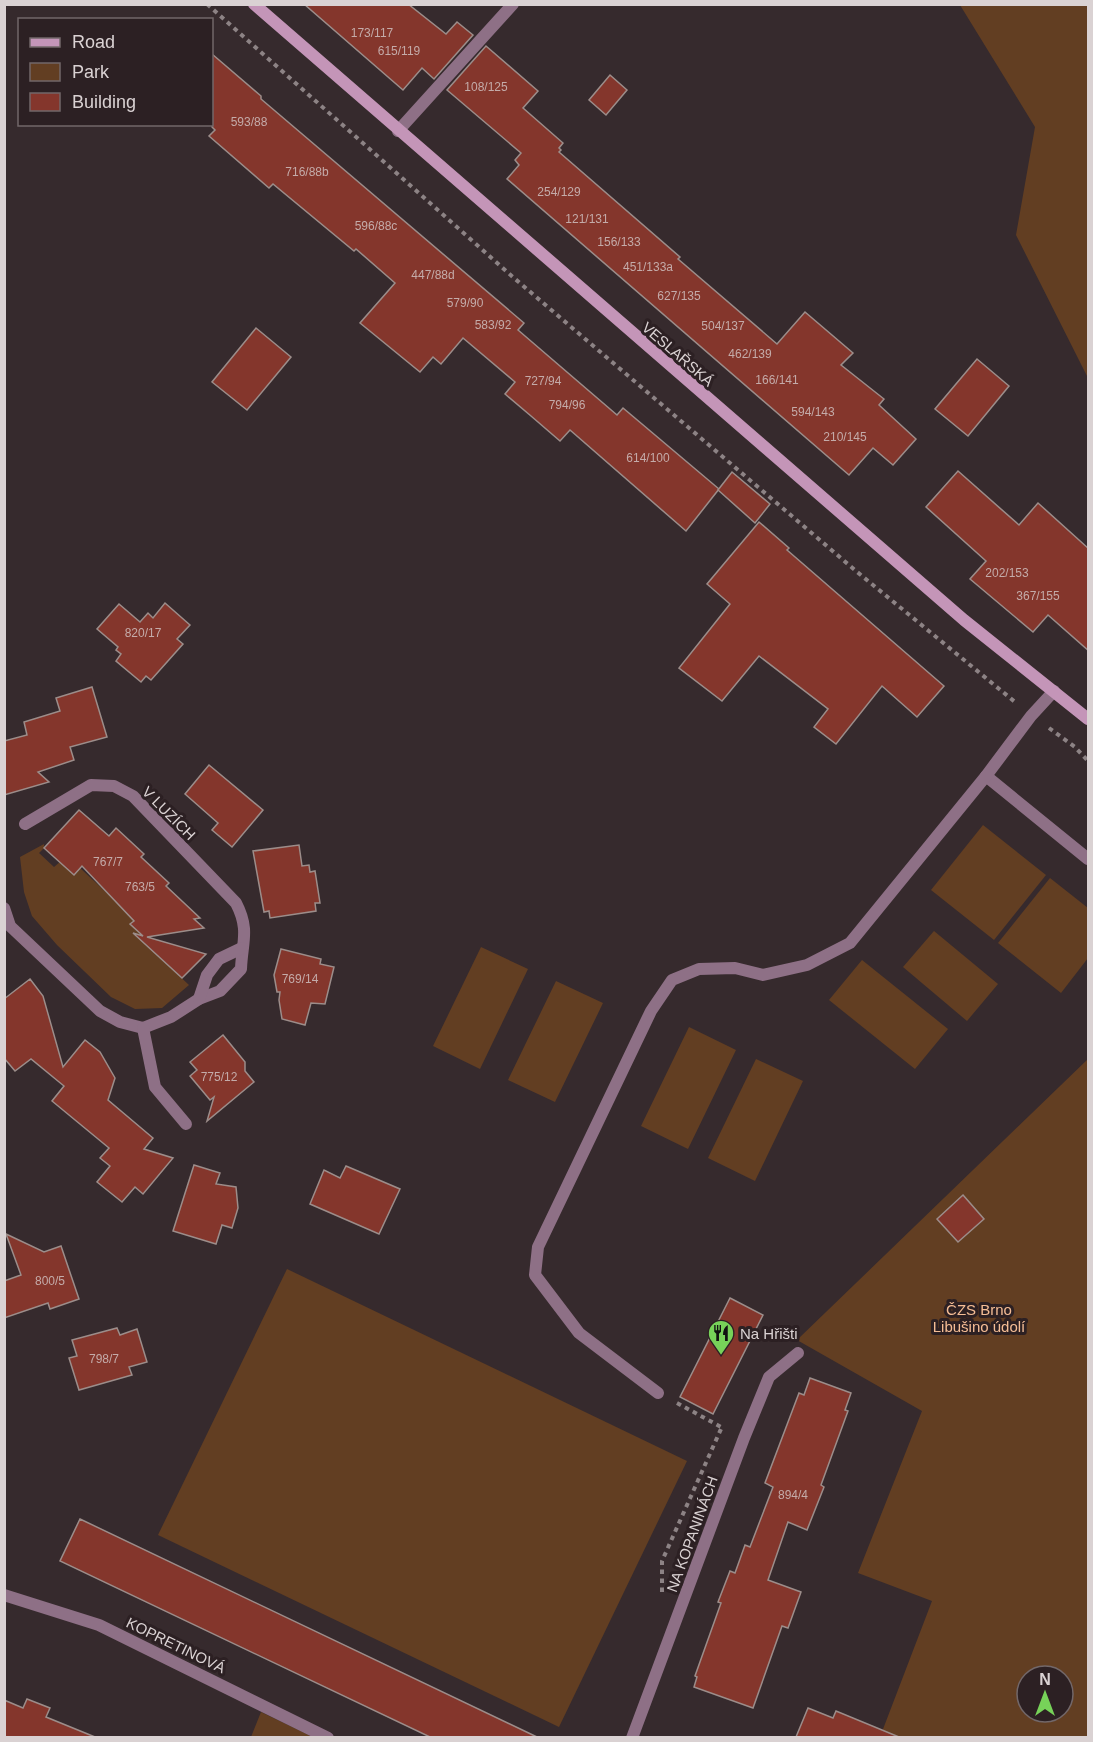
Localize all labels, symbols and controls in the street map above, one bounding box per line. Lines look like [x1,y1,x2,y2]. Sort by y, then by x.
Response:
legend [18,18,213,126]
house number: 173/117 [351,26,394,40]
text: Road [72,32,115,52]
house number: 615/119 [378,44,421,58]
text: Park [72,62,110,82]
house number: 108/125 [464,80,508,94]
text: Building [72,92,136,112]
house number: 593/88 [231,115,268,129]
house number: 716/88b [285,165,329,179]
house number: 254/129 [537,185,581,199]
house number: 121/131 [565,212,609,226]
house number: 596/88c [355,219,397,233]
house number: 156/133 [597,235,641,249]
house number: 451/133a [623,260,673,274]
house number: 447/88d [411,268,455,282]
house number: 627/135 [657,289,701,303]
house number: 579/90 [447,296,484,310]
house number: 583/92 [475,318,512,332]
street label: VESLAŘSKÁ [639,318,717,390]
house number: 504/137 [701,319,745,333]
house number: 462/139 [728,347,772,361]
house number: 166/141 [755,373,799,387]
house number: 727/94 [525,374,562,388]
house number: 794/96 [549,398,586,412]
house number: 594/143 [791,405,835,419]
house number: 210/145 [823,430,867,444]
house number: 614/100 [626,451,670,465]
house number: 202/153 [985,566,1029,580]
house number: 367/155 [1016,589,1060,603]
house number: 820/17 [125,626,162,640]
street label: V LUZÍCH [139,783,199,843]
house number: 767/7 [93,855,123,869]
house number: 763/5 [125,880,155,894]
house number: 769/14 [282,972,319,986]
house number: 775/12 [201,1070,238,1084]
house number: 800/5 [35,1274,65,1288]
park label: ČZS Brno Libušino údolí [933,1301,1026,1335]
restaurant icon: Na Hřišti [706,1318,736,1356]
place label: Na Hřišti [740,1325,798,1342]
house number: 798/7 [89,1352,119,1366]
street label: NA KOPANINÁCH [663,1474,721,1594]
house number: 894/4 [778,1488,808,1502]
street label: KOPRETINOVÁ [124,1614,228,1676]
north arrow [1015,1664,1075,1724]
text: N [1039,1671,1051,1688]

